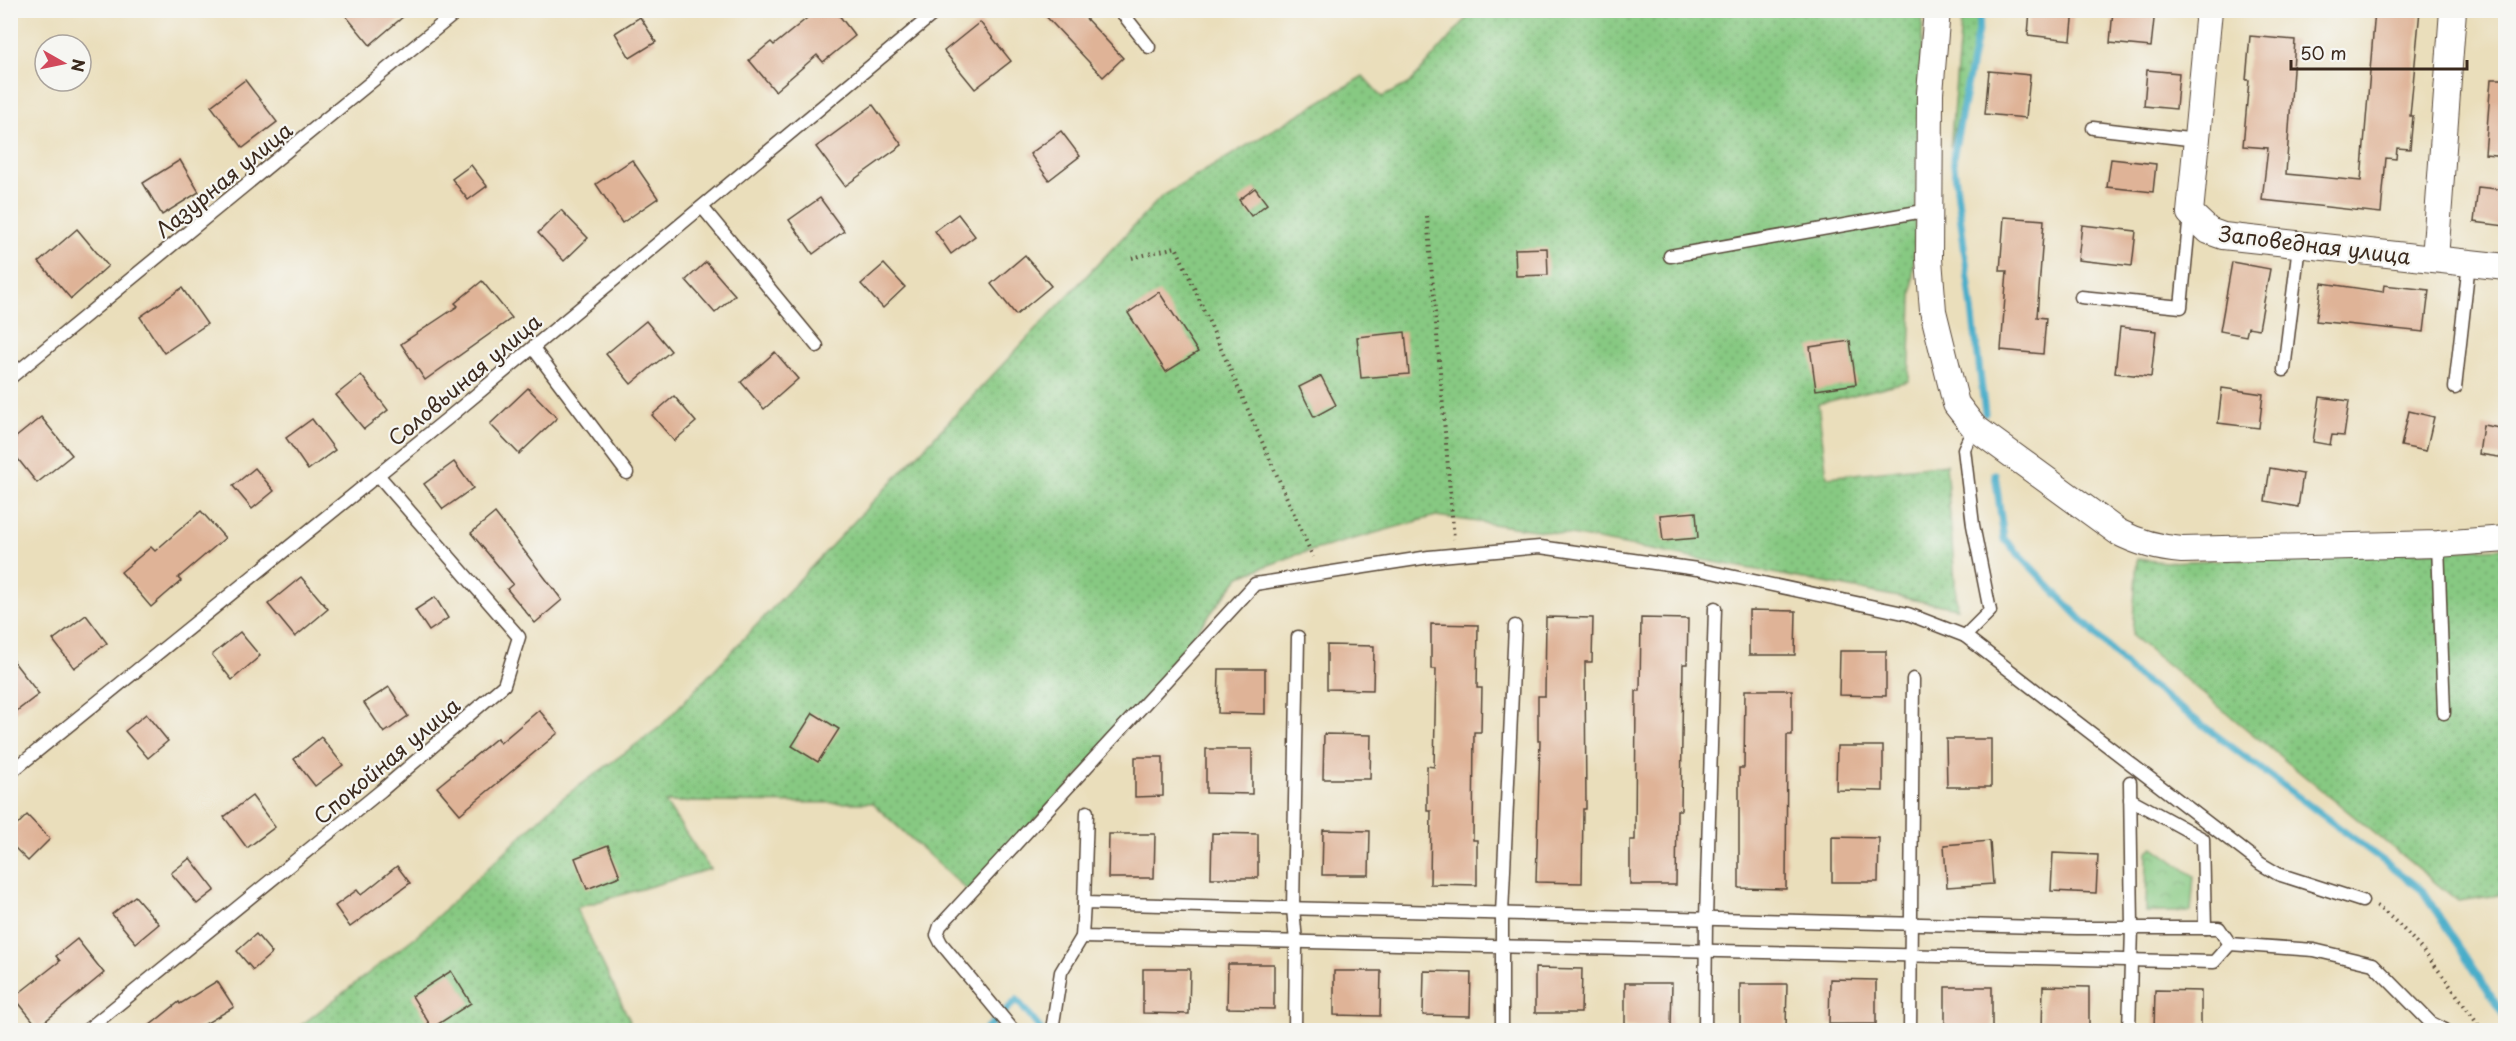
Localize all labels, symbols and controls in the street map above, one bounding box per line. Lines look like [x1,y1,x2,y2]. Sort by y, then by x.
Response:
north arrow [33,33,93,93]
scale bar [2291,33,2466,71]
text: 50 m [2300,39,2347,66]
text: N [66,57,92,74]
street label: Лазурная улица [147,113,299,245]
street label: Заповедная улица [2217,216,2413,272]
street label: Соловьиная улица [380,305,548,453]
street label: Спокойная улица [306,688,467,831]

